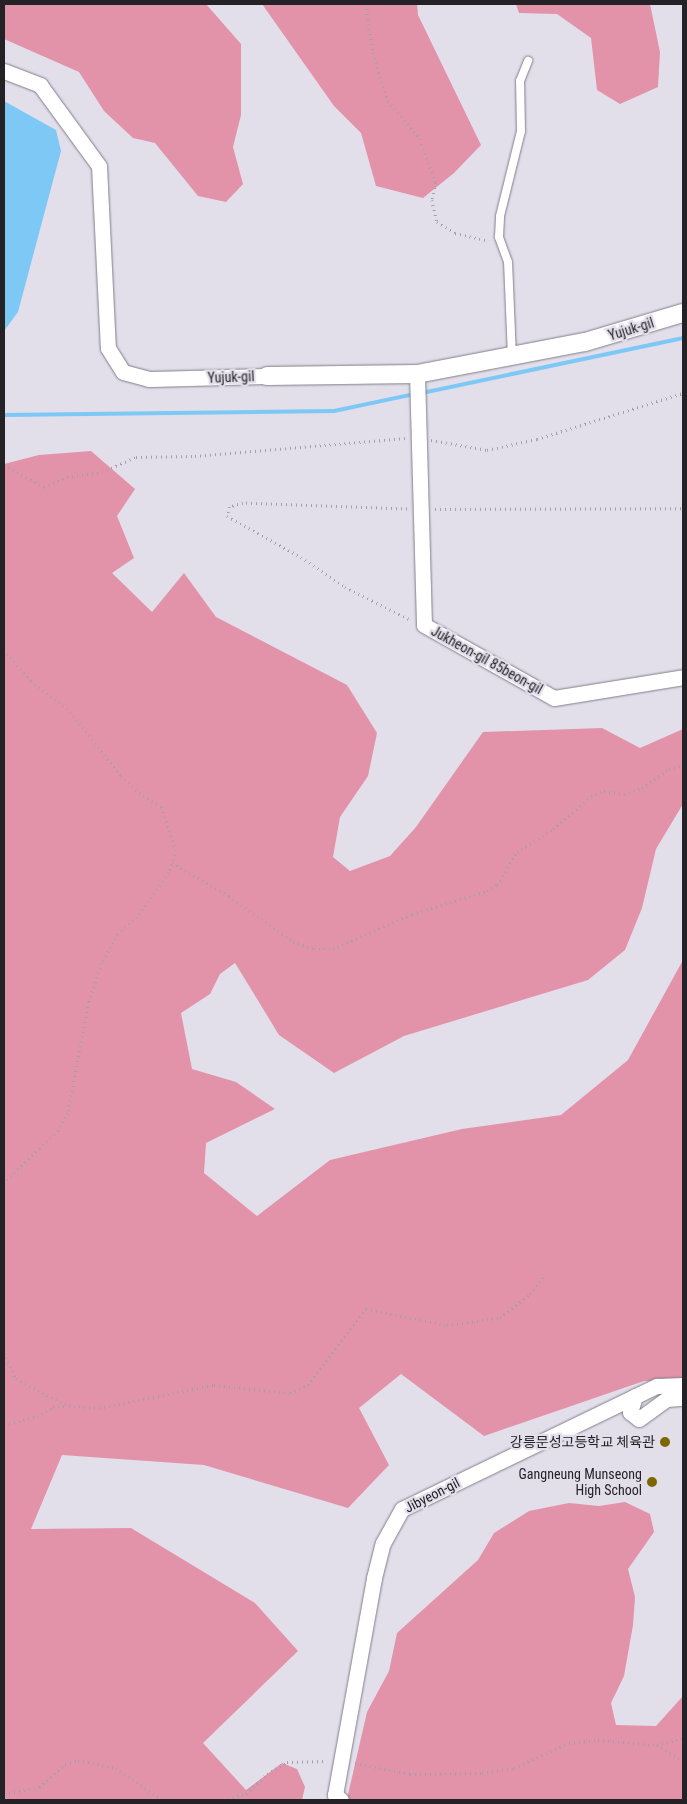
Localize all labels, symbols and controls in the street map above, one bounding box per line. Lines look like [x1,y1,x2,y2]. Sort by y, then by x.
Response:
street label: Yujuk-gil [606,314,656,344]
street label: Yujuk-gil [207,368,255,386]
street label: Jukheon-gil 85beon-gil [428,622,546,698]
place label: 강릉문성고등학교 체육관 [510,1434,655,1450]
marker: 강릉문성고등학교 체육관 [659,1436,671,1448]
place label: Gangneung Munseong High School [519,1466,642,1498]
street label: Jibyeon-gil [402,1474,462,1516]
marker: Gangneung Munseong High School [646,1476,658,1488]

